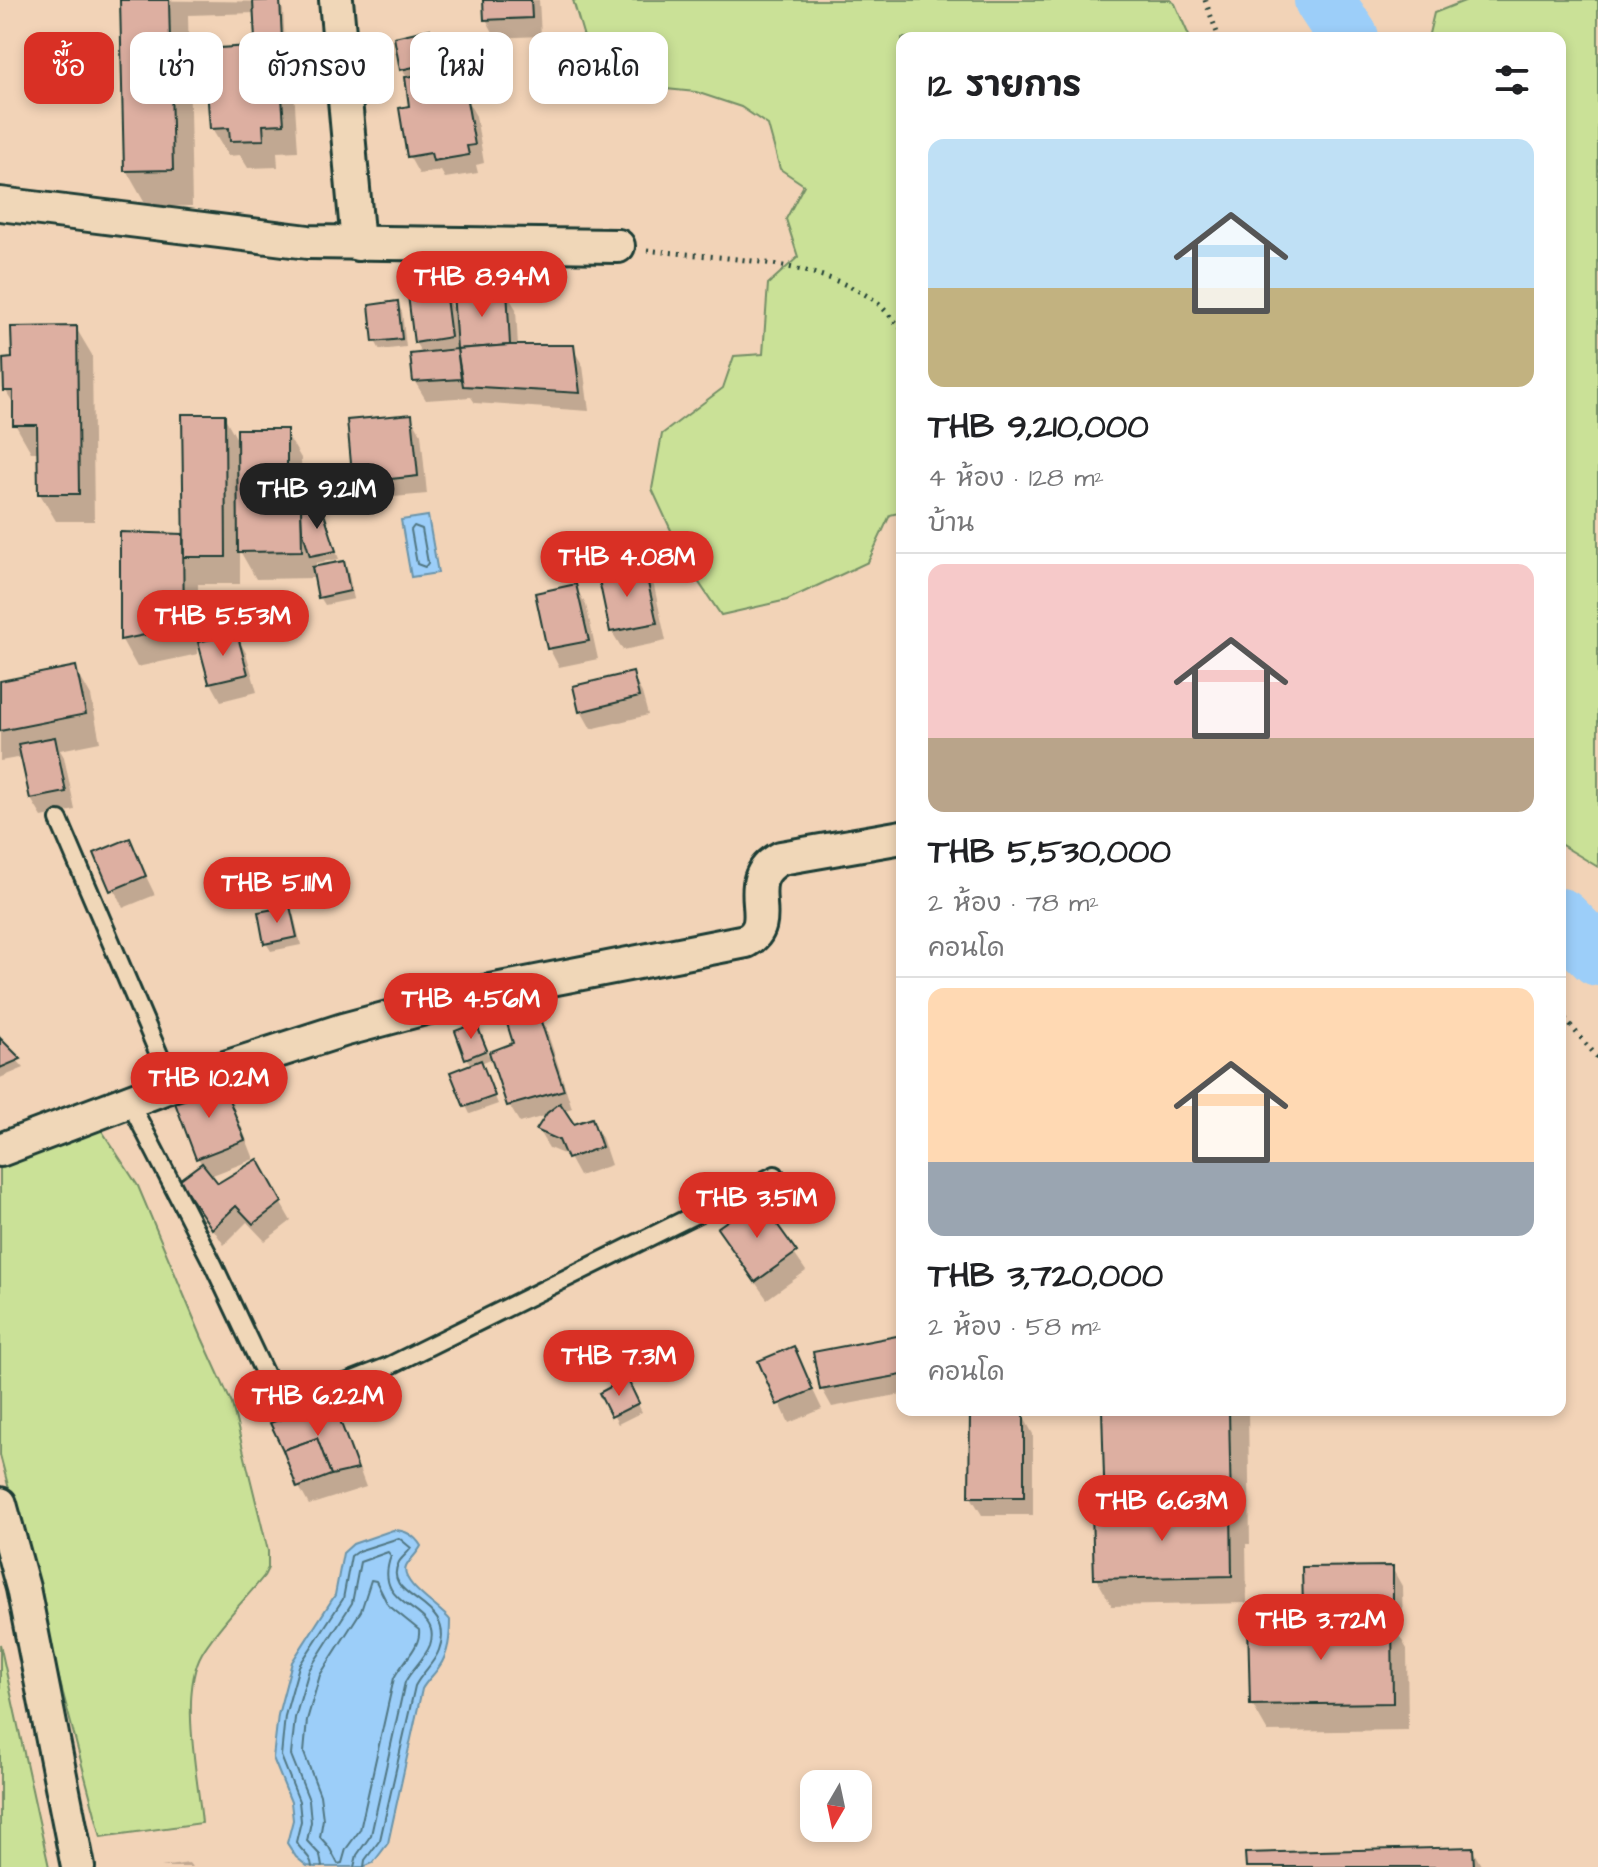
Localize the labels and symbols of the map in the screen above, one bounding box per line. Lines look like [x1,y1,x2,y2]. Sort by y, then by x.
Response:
pin: THB 8.94M [390,251,574,319]
pin: THB 9.21M [225,463,409,531]
pin: THB 4.08M [535,531,719,599]
pin: THB 5.53M [131,590,315,658]
pin: THB 5.11M [185,857,369,925]
pin: THB 4.56M [379,973,563,1041]
pin: THB 10.2M [117,1052,301,1120]
pin: THB 3.51M [665,1172,849,1240]
pin: THB 7.3M [536,1330,702,1398]
pin: THB 6.22M [226,1370,410,1438]
pin: THB 6.63M [1070,1475,1254,1543]
pin: THB 3.72M [1229,1594,1413,1662]
north arrow [800,1770,872,1842]

